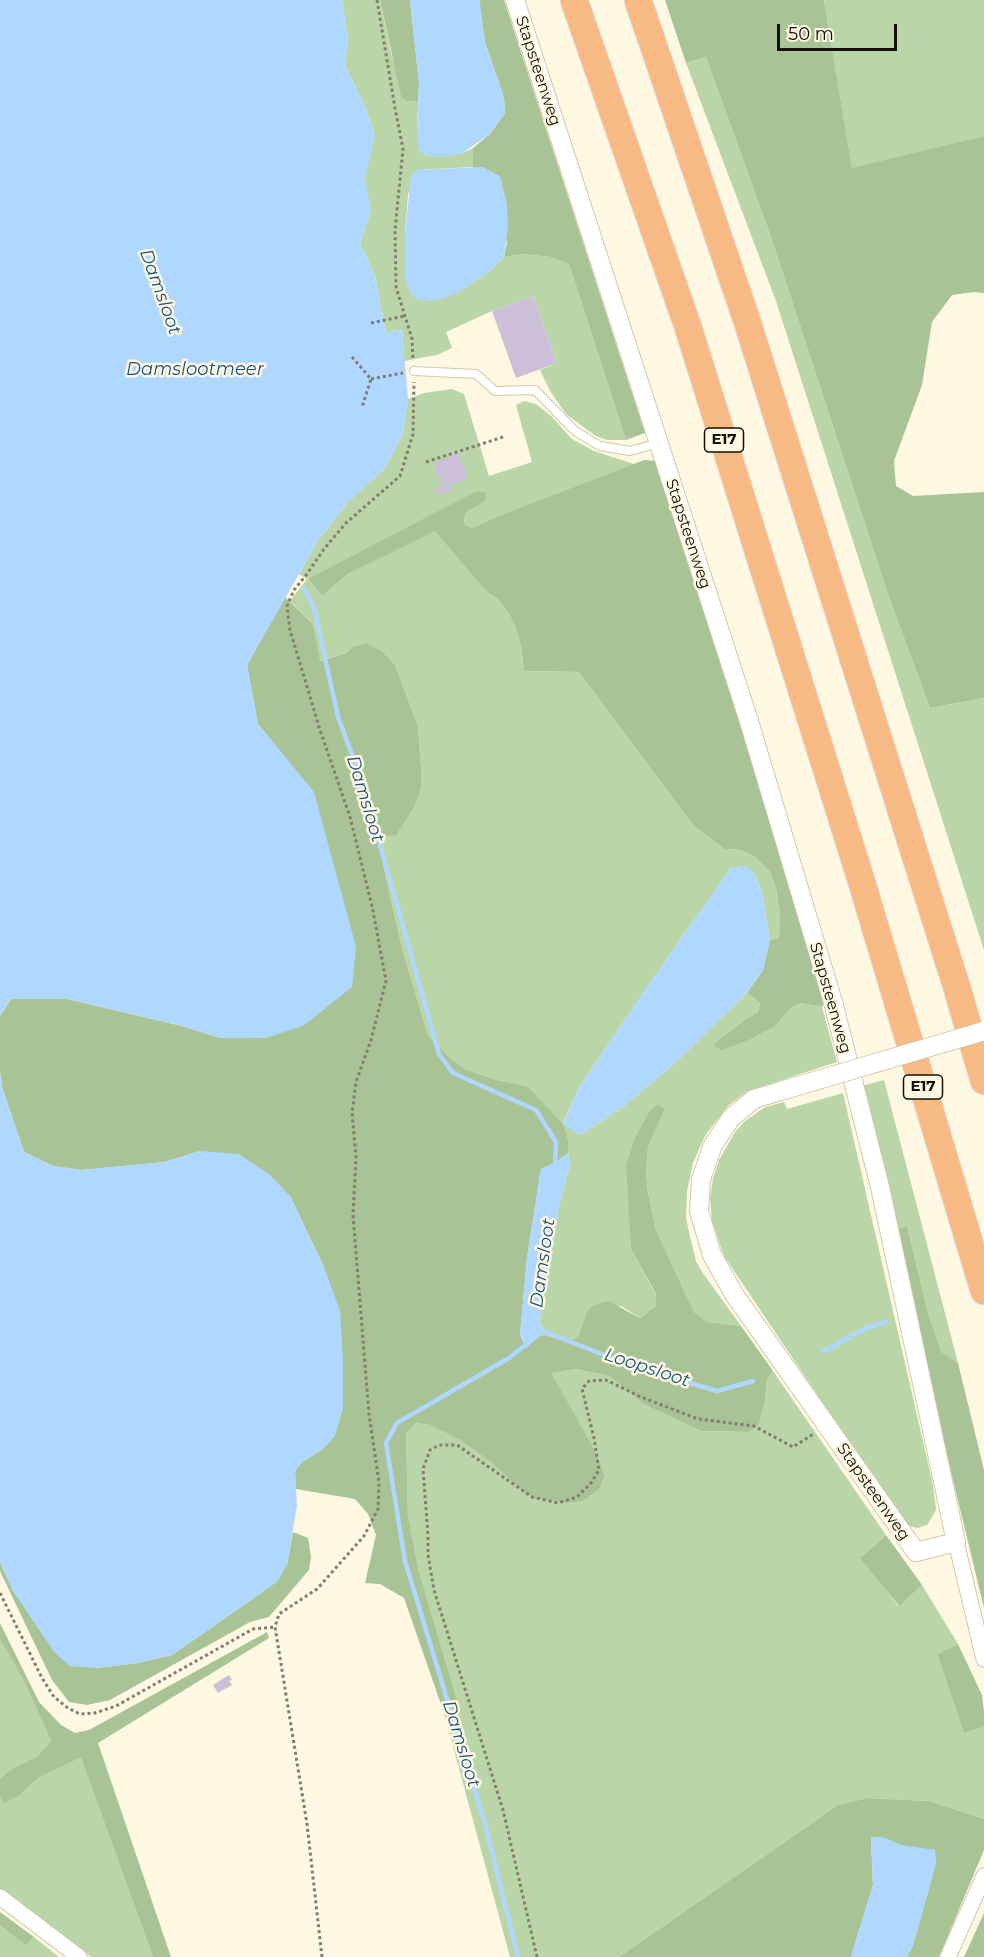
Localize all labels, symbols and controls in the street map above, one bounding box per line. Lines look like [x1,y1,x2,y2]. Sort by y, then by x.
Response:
scale bar [780,12,900,50]
street label: Stapsteenweg [511,13,565,129]
text: 50 m [788,23,834,45]
water label: Damsloot [135,246,185,338]
water label: Damslootmeer [126,359,264,381]
road number: E17 [704,428,744,452]
street label: Stapsteenweg [661,476,715,592]
water label: Damsloot [342,753,388,845]
street label: Stapsteenweg [805,940,855,1056]
road number: E17 [904,1075,942,1099]
water label: Damsloot [526,1217,560,1309]
water label: Loopsloot [601,1344,693,1392]
street label: Stapsteenweg [832,1439,914,1545]
water label: Damsloot [438,1698,484,1790]

